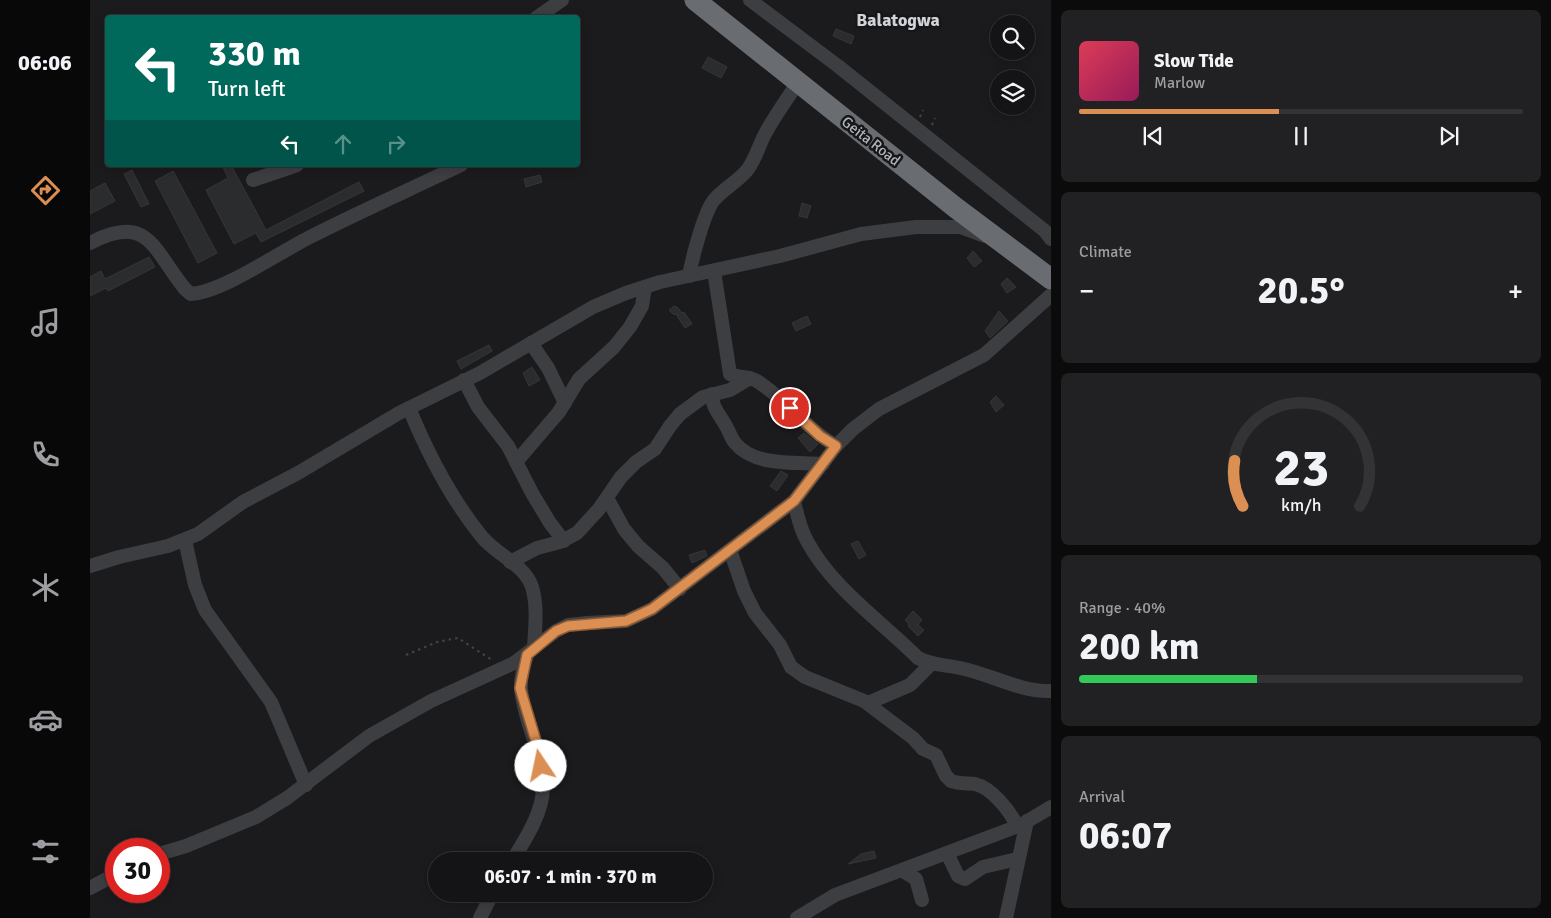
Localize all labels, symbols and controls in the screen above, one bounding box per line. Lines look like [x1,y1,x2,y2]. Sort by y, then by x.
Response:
district label: Balatogwa [856,9,940,31]
map controls [990,15,1035,115]
button: search [990,15,1035,60]
text: 330 m [208,32,301,75]
icon: left [125,35,190,100]
text: 06:06 [18,49,72,76]
text: Slow Tide [1154,49,1234,73]
button: layers [990,70,1035,115]
text: Marlow [1154,73,1205,93]
text: Turn left [208,75,286,102]
street label: Geita Road [838,113,904,169]
icon: previous [1139,122,1167,150]
icon: pause [1287,122,1315,150]
icon: next [1435,122,1463,150]
icon: left [276,130,304,158]
icon: ahead [329,130,357,158]
icon: right [382,130,410,158]
icon: directions [28,173,63,208]
text: Climate [1079,242,1132,262]
text: 20.5° [1257,267,1345,314]
text: − [1079,274,1094,308]
text: + [1508,274,1523,308]
icon: music [28,305,63,340]
pin [769,387,811,429]
icon: arrive [776,394,804,422]
text: 23 [1273,436,1329,500]
icon: phone [28,437,63,472]
text: km/h [1281,494,1321,516]
icon: climate [28,570,63,605]
text: Range · 40% [1079,598,1165,618]
text: 200 km [1079,623,1200,670]
icon: car [28,702,63,737]
position arrow [514,739,566,791]
text: Arrival [1079,787,1125,807]
text: 06:07 [1079,812,1172,859]
icon: filters [28,834,63,869]
speed limit sign: 30 [105,838,170,903]
text: 06:07 · 1 min · 370 m [484,865,657,889]

